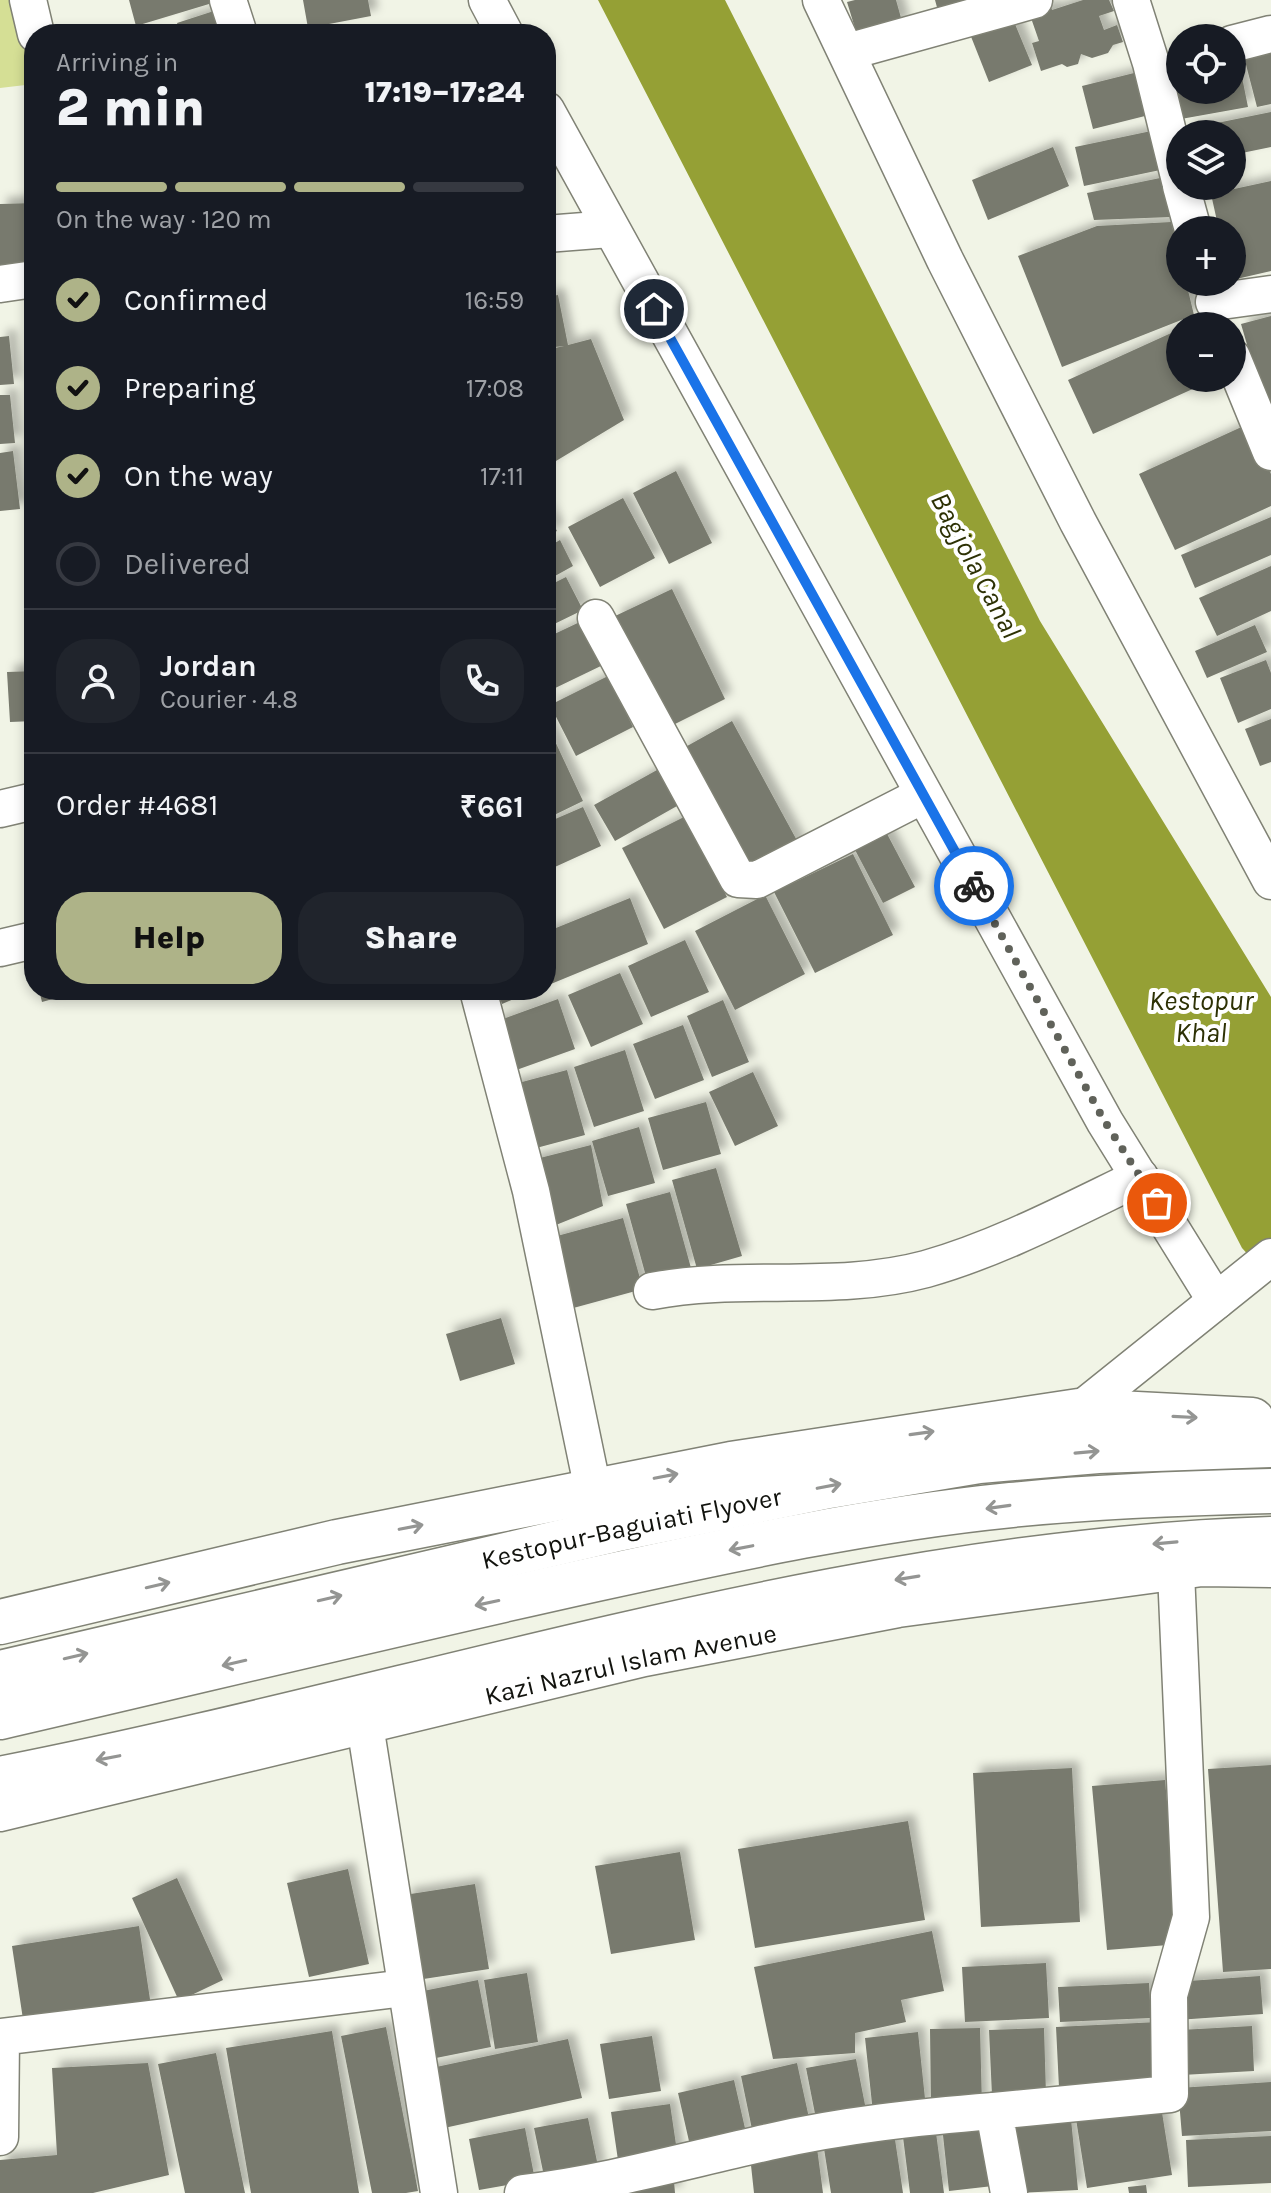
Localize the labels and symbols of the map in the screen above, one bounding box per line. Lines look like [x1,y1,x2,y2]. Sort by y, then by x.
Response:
pin [620,275,688,343]
water label: Bagjola Canal [924,486,1028,644]
courier [934,846,1014,926]
water label: Kestopur Khal [1149,984,1255,1049]
pin [1123,1169,1191,1237]
one-way arrow [1171,1409,1198,1424]
one-way arrow [909,1425,935,1440]
one-way arrow [1073,1444,1100,1459]
one-way arrow [653,1467,678,1482]
one-way arrow [816,1478,842,1493]
street label: Kestopur-Baguiati Flyover [479,1480,785,1576]
one-way arrow [985,1500,1011,1515]
one-way arrow [398,1519,423,1534]
one-way arrow [1152,1536,1179,1551]
one-way arrow [729,1542,754,1557]
one-way arrow [895,1571,921,1586]
one-way arrow [144,1576,170,1591]
one-way arrow [316,1590,342,1605]
one-way arrow [475,1596,500,1611]
street label: Kazi Nazrul Islam Avenue [481,1617,779,1711]
one-way arrow [63,1648,88,1663]
one-way arrow [221,1656,247,1671]
one-way arrow [96,1751,121,1766]

